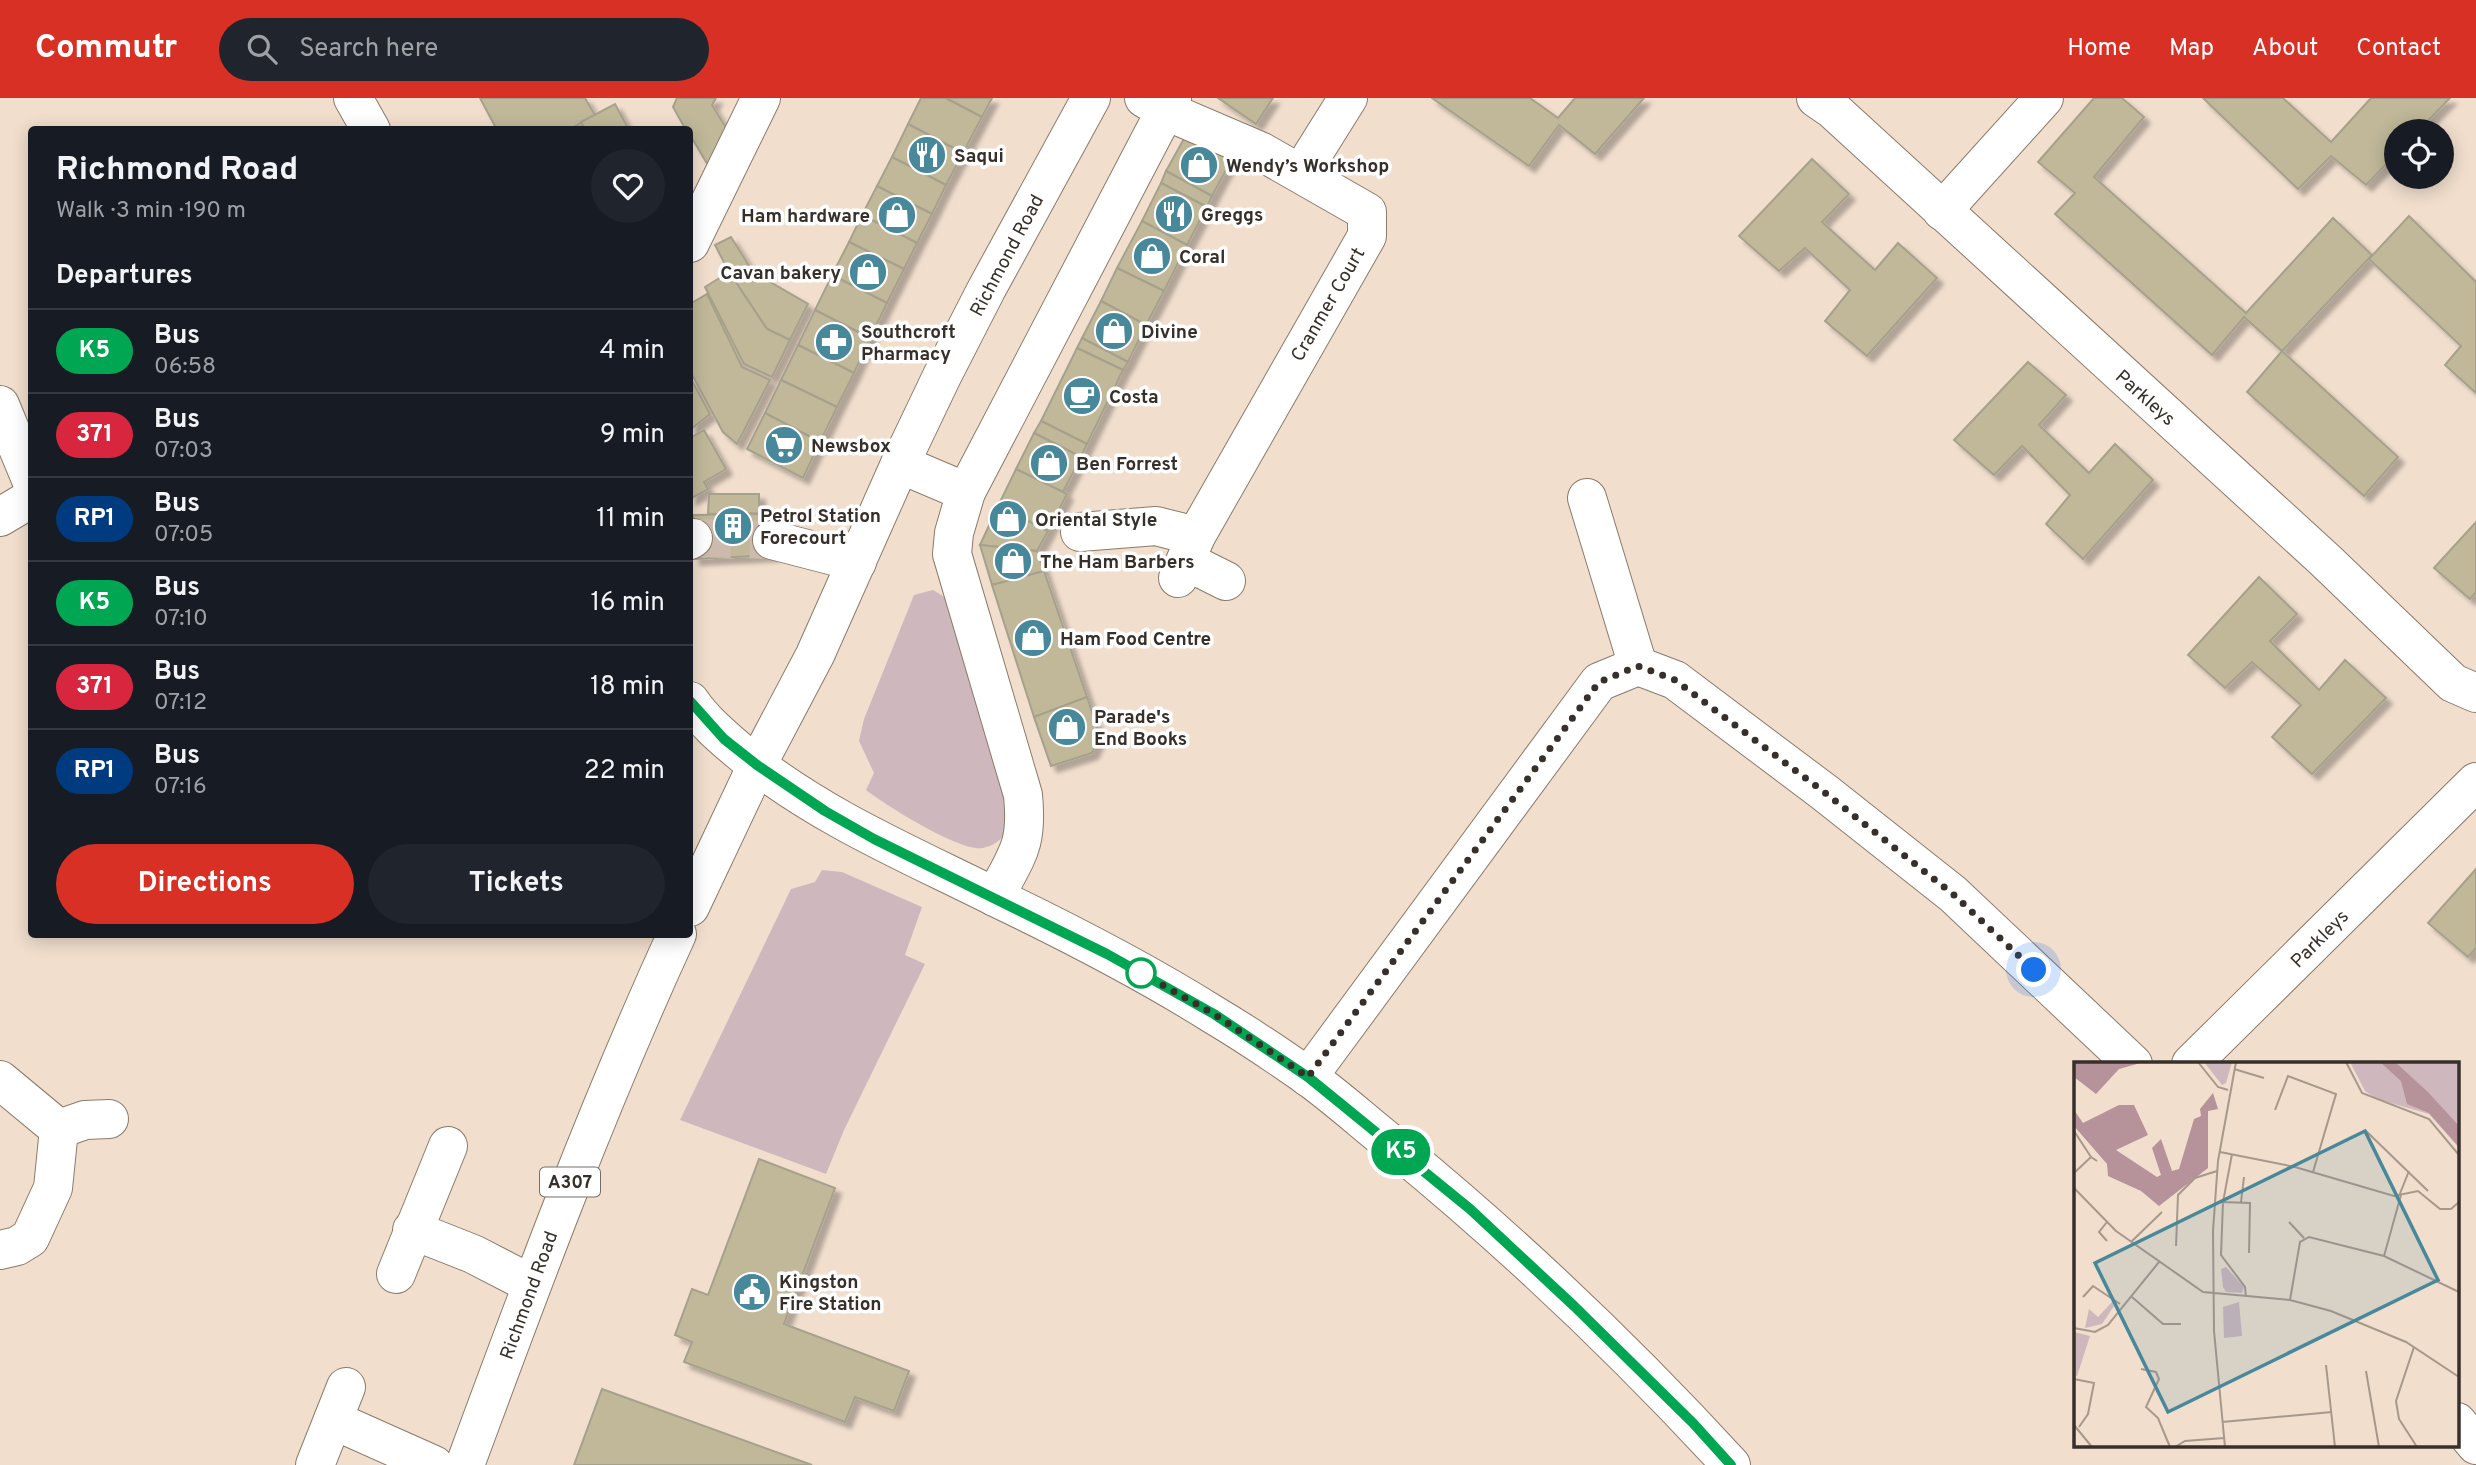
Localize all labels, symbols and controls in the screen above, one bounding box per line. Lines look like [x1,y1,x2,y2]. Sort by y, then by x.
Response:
search box [219,18,709,81]
text: Commutr [35,28,177,70]
icon: search [243,30,281,68]
text: Search here [299,33,438,66]
text: Home [2067,34,2131,64]
text: Map [2169,34,2214,64]
text: About [2252,34,2318,64]
text: Contact [2356,34,2441,64]
map controls [2384,119,2454,189]
button: locate [2384,119,2454,189]
restaurant icon: Saqui [906,134,948,176]
shop icon: Wendy’s Workshop [1178,144,1220,186]
place label: Saqui [954,145,1004,169]
button: heart [591,149,665,223]
text: Richmond Road [56,150,298,192]
place label: Wendy’s Workshop [1226,155,1389,179]
street label: Richmond Road [966,191,1050,321]
restaurant icon: Greggs [1153,193,1195,235]
shop icon: Ham hardware [876,194,918,236]
text: Walk · 3 min · 190 m [56,197,246,226]
place label: Greggs [1201,204,1263,228]
place label: Ham hardware [741,205,870,229]
shop icon: Coral [1131,235,1173,277]
street label: Cranmer Court [1286,244,1371,366]
place label: Coral [1179,246,1225,270]
shop icon: Cavan bakery [847,251,889,293]
text: Departures [56,260,193,293]
place label: Cavan bakery [720,262,841,286]
shop icon: Divine [1093,310,1135,352]
text: Bus [154,320,200,353]
pharmacy icon: Southcroft Pharmacy [813,321,855,363]
place label: Southcroft Pharmacy [861,321,956,367]
place label: Divine [1141,321,1198,345]
text: 4 min [599,335,665,368]
text: K5 [79,336,110,366]
text: 06:58 [154,353,216,382]
street label: Parkleys [2110,365,2180,432]
cafe icon: Costa [1061,375,1103,417]
place label: Costa [1109,386,1159,410]
text: Bus [154,404,200,437]
text: 9 min [600,419,665,452]
text: 371 [76,420,113,450]
supermarket icon: Newsbox [763,424,805,466]
place label: Newsbox [811,435,891,459]
text: 07:03 [154,437,213,466]
shop icon: Ben Forrest [1028,442,1070,484]
place label: Ben Forrest [1076,453,1178,477]
text: Bus [154,488,200,521]
shop icon: Oriental Style [987,498,1029,540]
text: 11 min [596,503,665,536]
text: RP1 [74,504,115,534]
building icon: Petrol Station Forecourt [712,505,754,547]
place label: Petrol Station Forecourt [760,505,881,551]
place label: Oriental Style [1035,509,1157,533]
text: 07:05 [154,521,213,550]
shop icon: The Ham Barbers [992,540,1034,582]
place label: The Ham Barbers [1040,551,1195,575]
text: Bus [154,572,200,605]
text: 16 min [590,587,665,620]
text: K5 [79,588,110,618]
text: 07:10 [154,605,208,634]
shop icon: Ham Food Centre [1012,617,1054,659]
place label: Ham Food Centre [1060,628,1211,652]
text: Bus [154,656,200,689]
text: 18 min [590,671,665,704]
text: 371 [76,672,113,702]
text: 07:12 [154,689,207,718]
shop icon: Parade's End Books [1046,706,1088,748]
place label: Parade's End Books [1094,706,1187,752]
text: Bus [154,740,200,773]
text: 22 min [584,755,665,788]
text: RP1 [74,756,115,786]
text: 07:16 [154,773,207,802]
button: Directions [56,844,354,924]
button: Tickets [368,844,665,924]
street label: Parkleys [2286,905,2355,974]
your location [2016,952,2051,987]
unlabelled marker [1126,958,1156,988]
inset map [2074,1062,2458,1448]
line badge: K5 [1370,1129,1432,1175]
text: K5 [1385,1137,1417,1167]
road number: A307 [540,1168,600,1196]
street label: Richmond Road [496,1228,564,1363]
public building icon: Kingston Fire Station [731,1271,773,1313]
place label: Kingston Fire Station [779,1271,881,1317]

